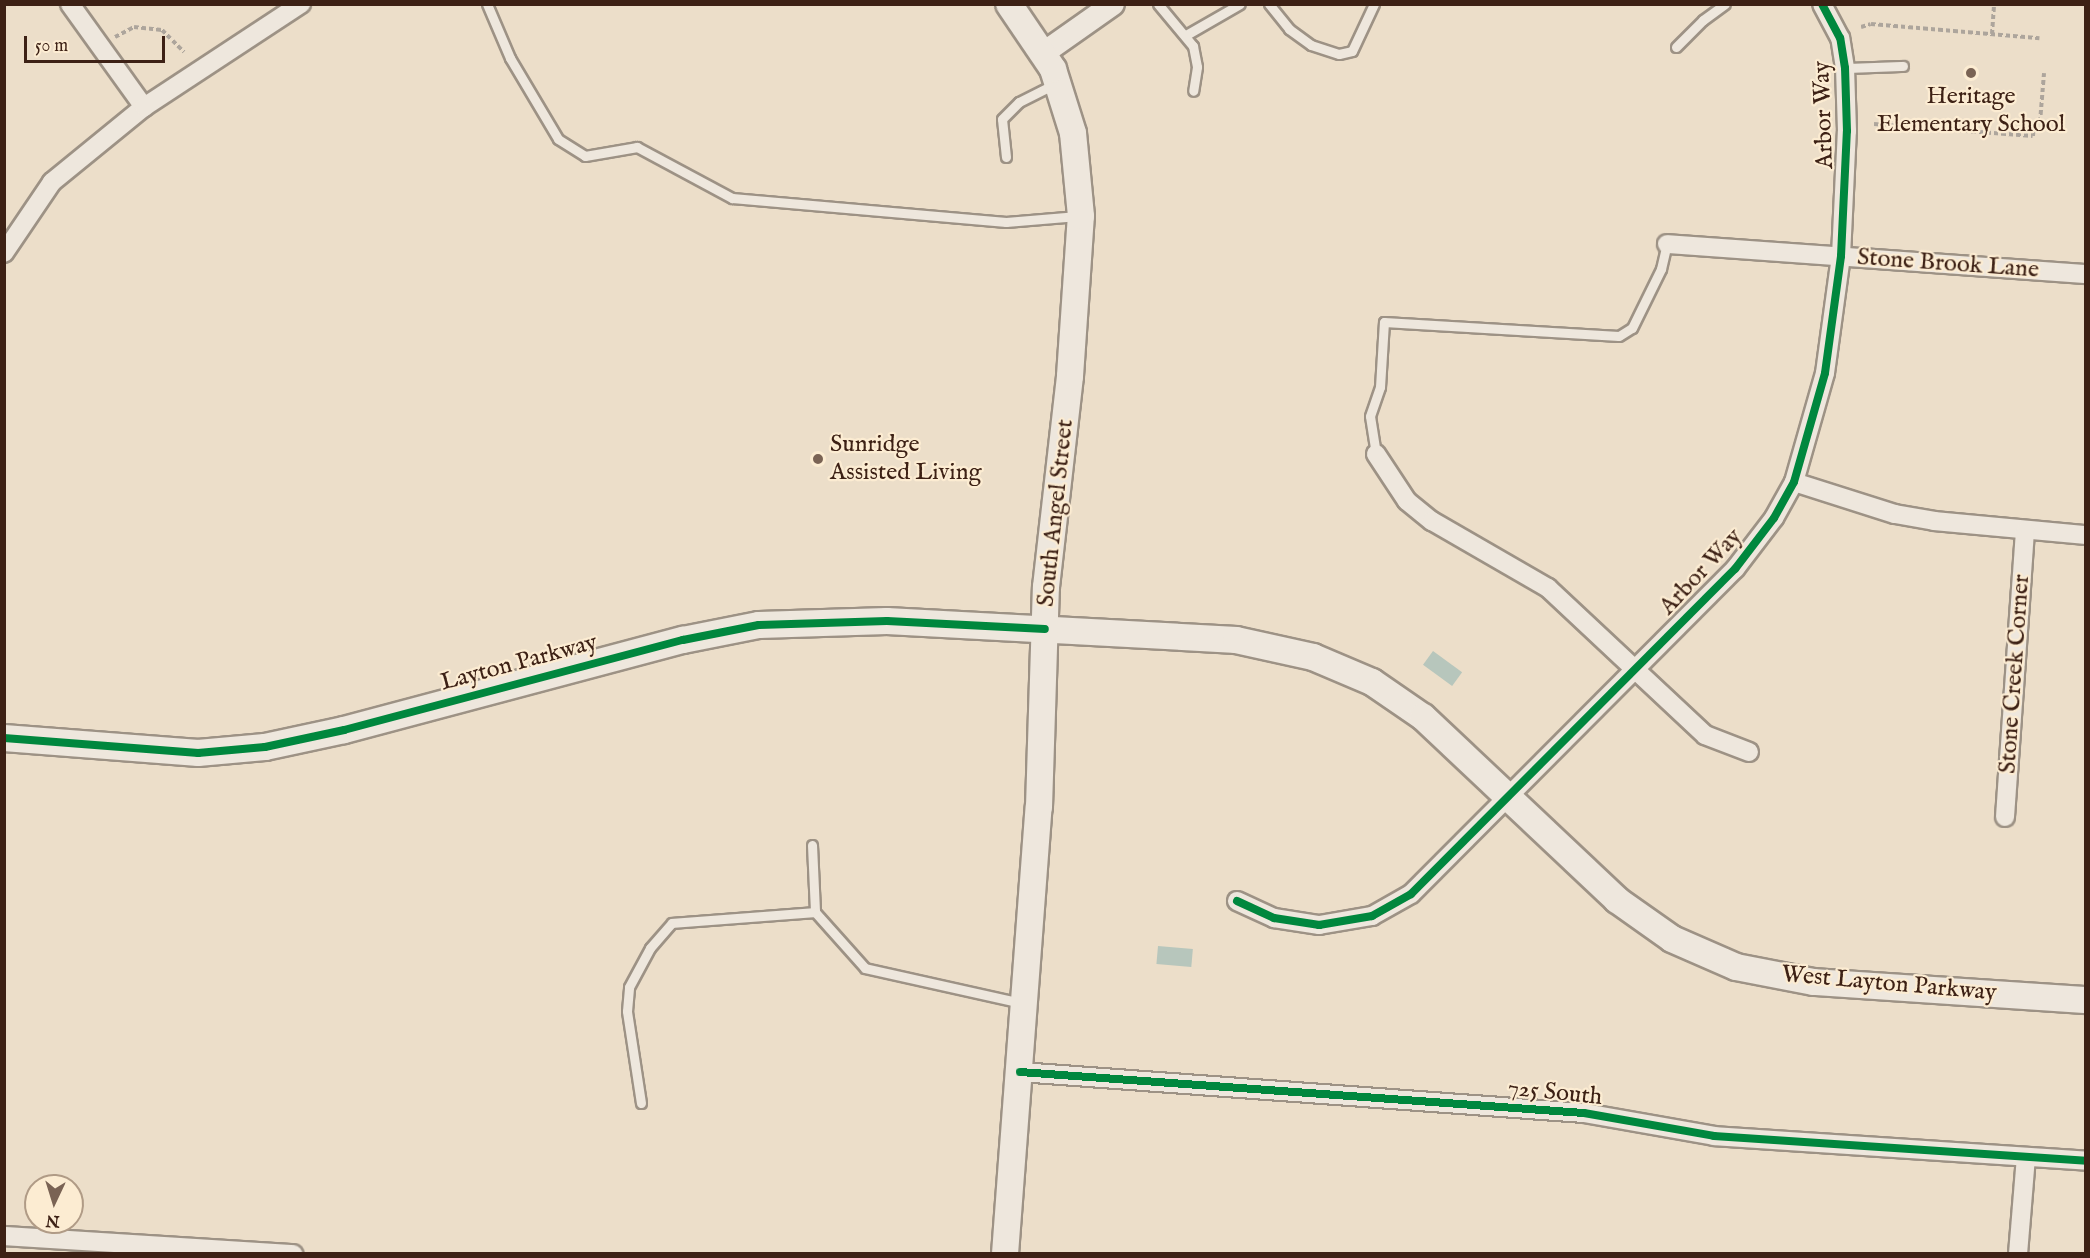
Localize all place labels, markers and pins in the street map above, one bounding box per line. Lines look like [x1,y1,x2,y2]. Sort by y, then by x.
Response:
marker: Heritage Elementary School [1964,66,1978,80]
place label: Heritage Elementary School [1877,83,2065,139]
place label: Sunridge Assisted Living [830,431,981,487]
marker: Sunridge Assisted Living [811,452,825,466]

